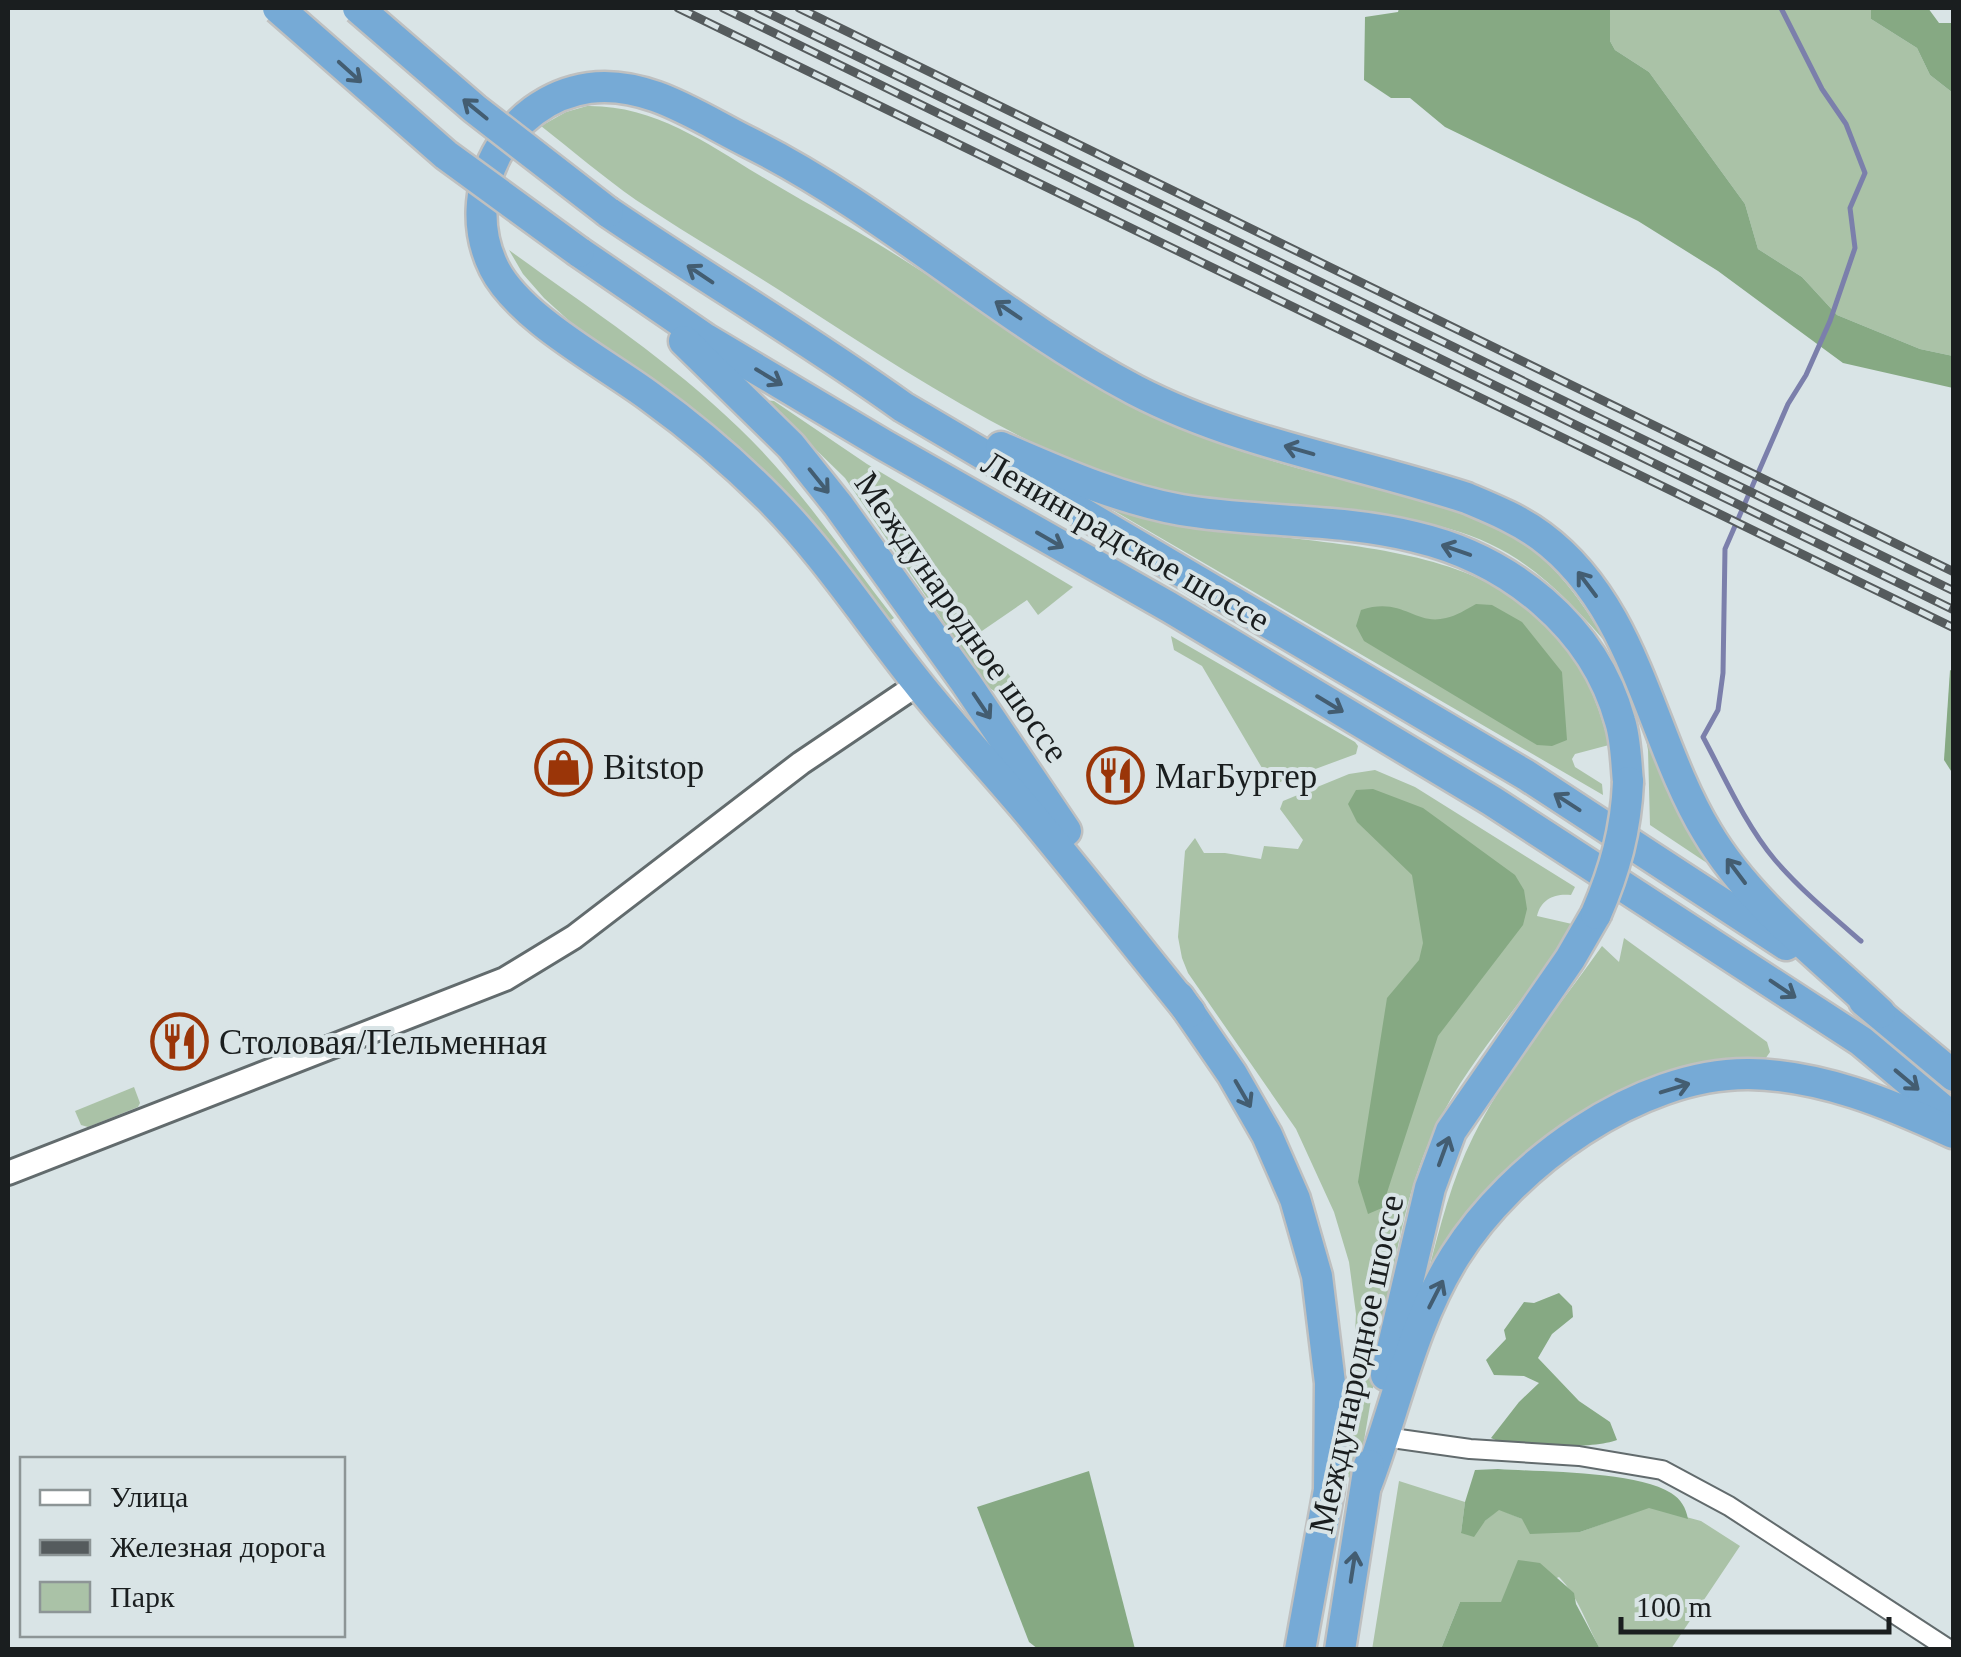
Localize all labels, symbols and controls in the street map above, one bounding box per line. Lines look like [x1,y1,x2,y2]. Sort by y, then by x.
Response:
one-way arrow [337,61,362,84]
one-way arrow [462,99,489,120]
one-way arrow [686,264,715,285]
one-way arrow [995,299,1023,320]
one-way arrow [754,367,783,387]
one-way arrow [1284,440,1315,458]
street label: Ленинградское шоссе [975,443,1277,640]
street label: Международное шоссе [847,465,1077,770]
one-way arrow [808,467,830,493]
one-way arrow [1035,530,1063,550]
one-way arrow [1441,540,1472,558]
one-way arrow [1576,571,1597,598]
one-way arrow [971,692,992,720]
one-way arrow [1315,694,1344,714]
shop icon: Bitstop [534,737,594,797]
restaurant icon: МагБургер [1086,746,1146,806]
place label: Bitstop [603,748,704,787]
place label: МагБургер [1155,757,1317,796]
one-way arrow [1553,792,1582,813]
one-way arrow [1725,858,1746,885]
one-way arrow [1768,978,1796,999]
restaurant icon: Столовая/Пельменная [150,1012,210,1072]
place label: Столовая/Пельменная [219,1023,547,1062]
one-way arrow [1894,1069,1920,1091]
one-way arrow [1234,1078,1254,1108]
one-way arrow [1659,1078,1690,1096]
one-way arrow [1436,1136,1454,1167]
street label: Международное шоссе [1302,1191,1411,1537]
one-way arrow [1427,1279,1446,1309]
legend [20,1457,345,1637]
text: Улица [110,1480,188,1513]
text: Железная дорога [110,1530,326,1563]
one-way arrow [1345,1551,1363,1583]
scale bar [1621,1572,1888,1634]
text: Парк [110,1580,175,1613]
text: 100 m [1636,1590,1712,1623]

